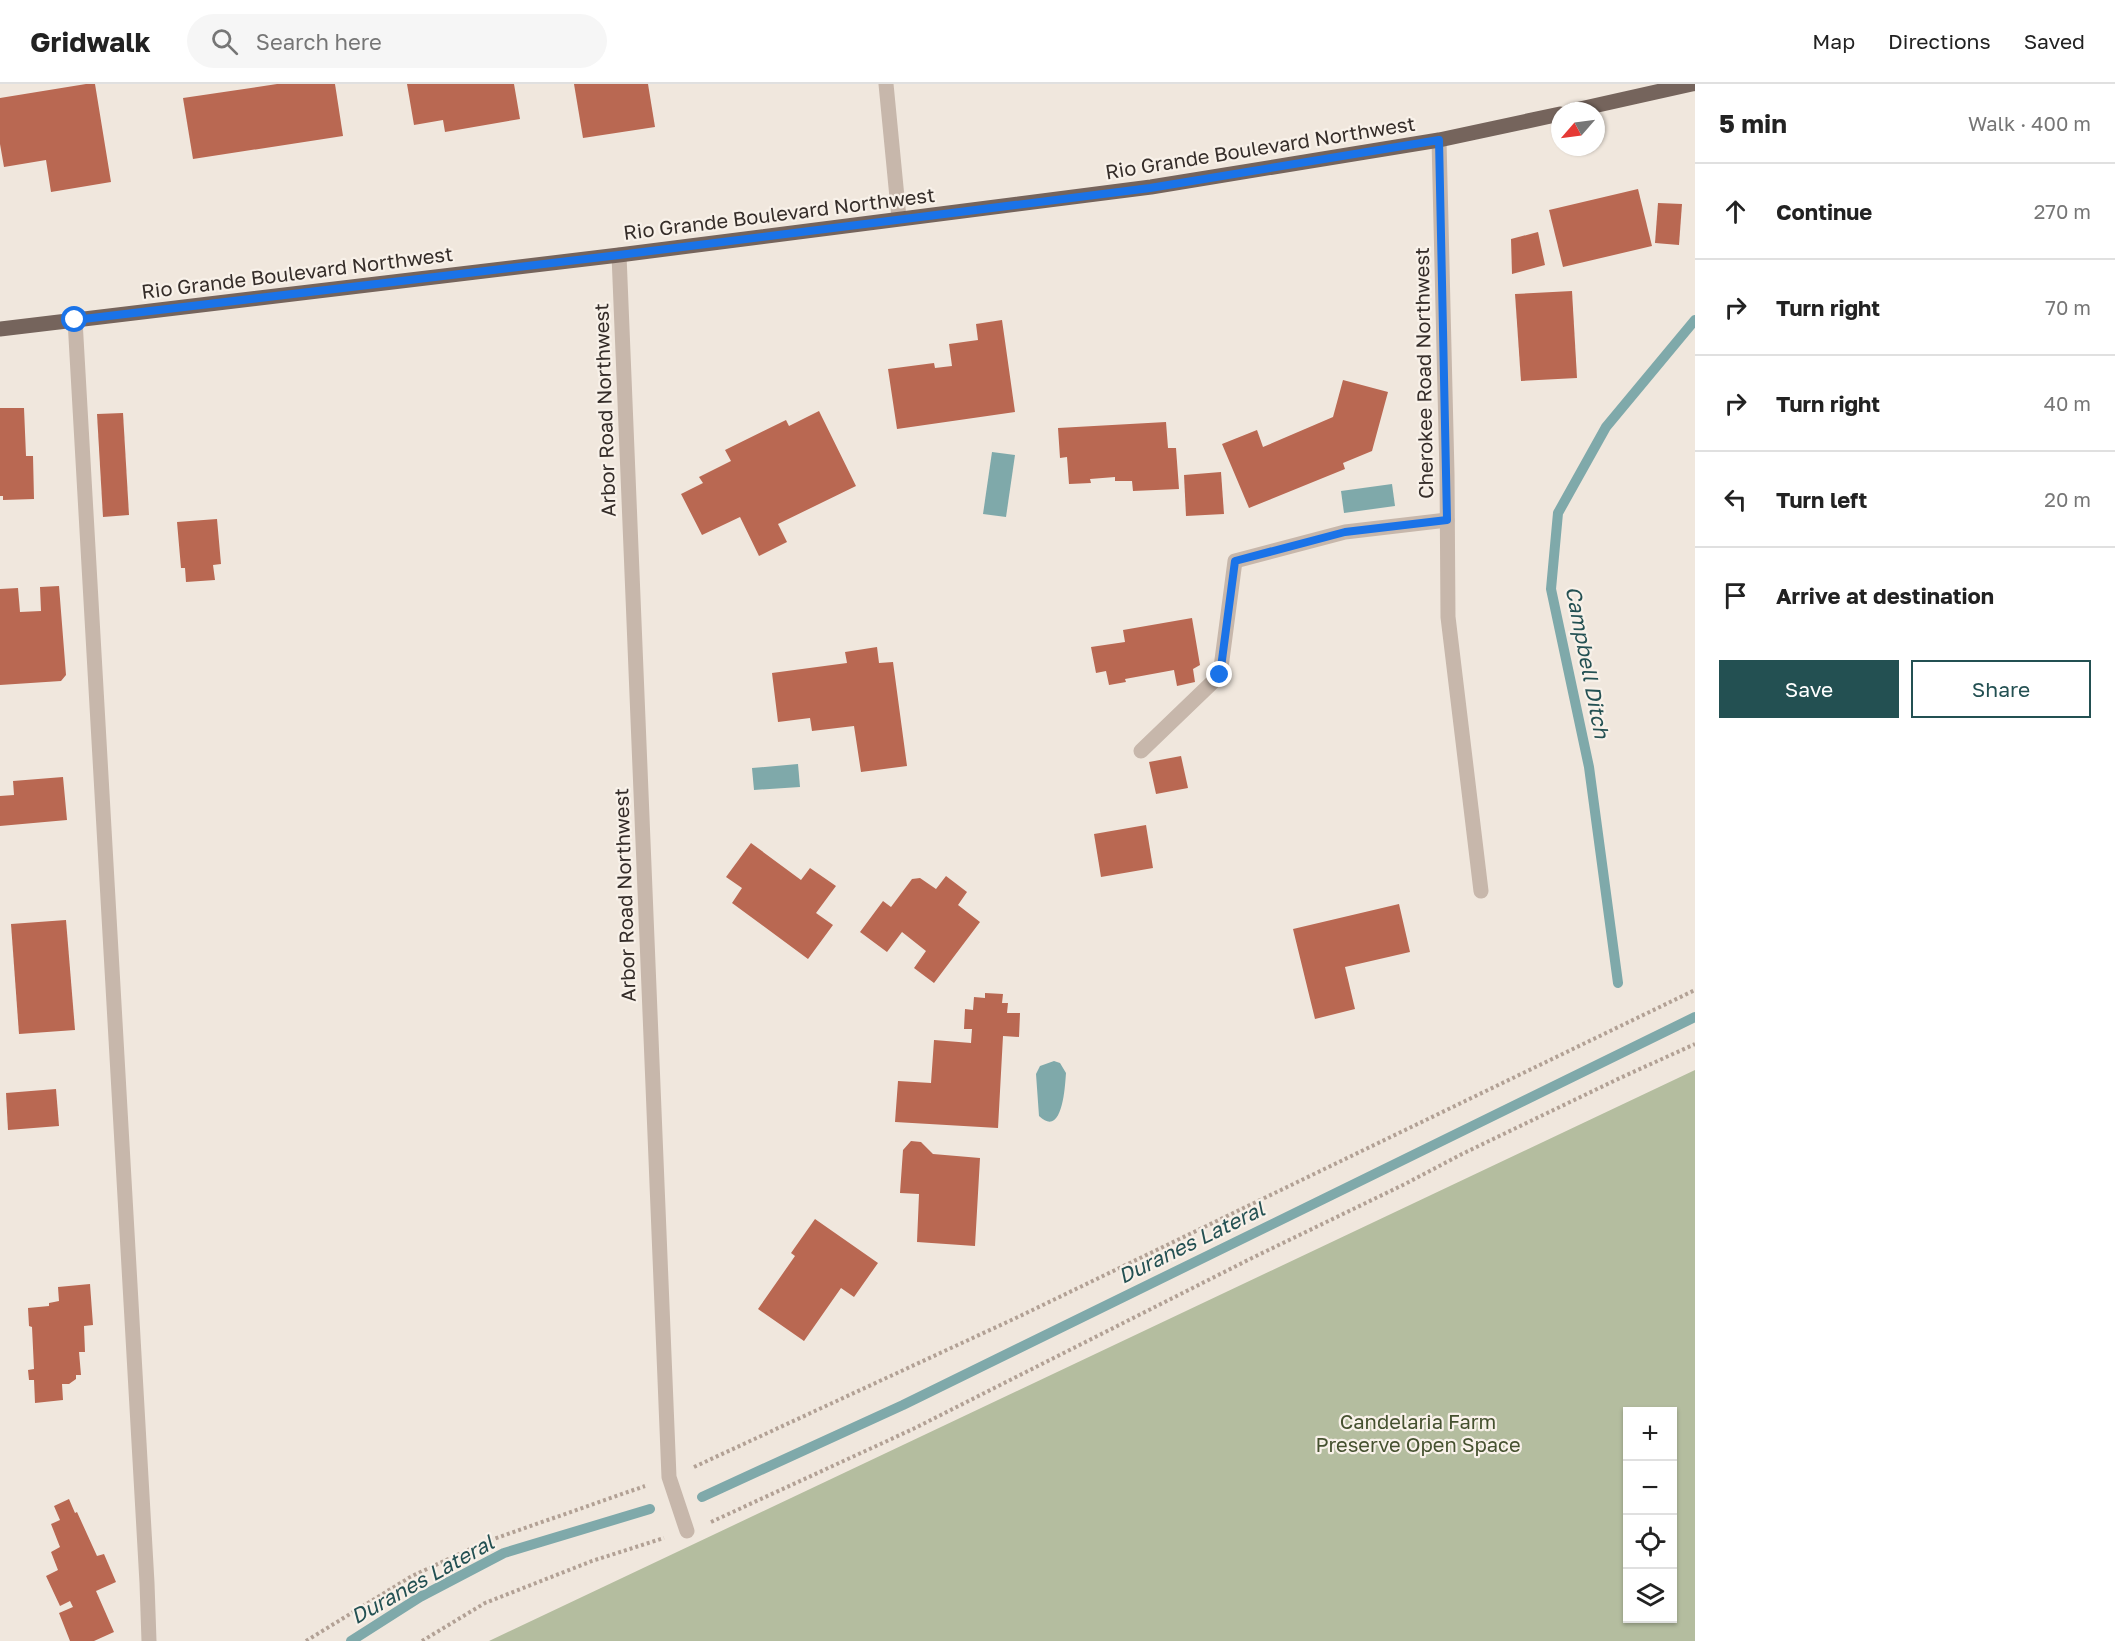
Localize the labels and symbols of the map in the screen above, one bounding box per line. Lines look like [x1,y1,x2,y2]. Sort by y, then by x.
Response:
north arrow [1551,102,1605,156]
street label: Rio Grande Boulevard Northwest [1103,111,1417,183]
street label: Rio Grande Boulevard Northwest [622,182,936,244]
street label: Rio Grande Boulevard Northwest [140,241,454,303]
street label: Cherokee Road Northwest [1409,247,1437,499]
street label: Arbor Road Northwest [588,303,620,517]
route start [61,306,87,332]
water label: Campbell Ditch [1560,584,1616,741]
route end [1206,661,1232,687]
street label: Arbor Road Northwest [608,788,640,1002]
water label: Duranes Lateral [1114,1195,1270,1289]
park label: Candelaria Farm Preserve Open Space [1315,1409,1521,1456]
water label: Duranes Lateral [346,1528,499,1629]

